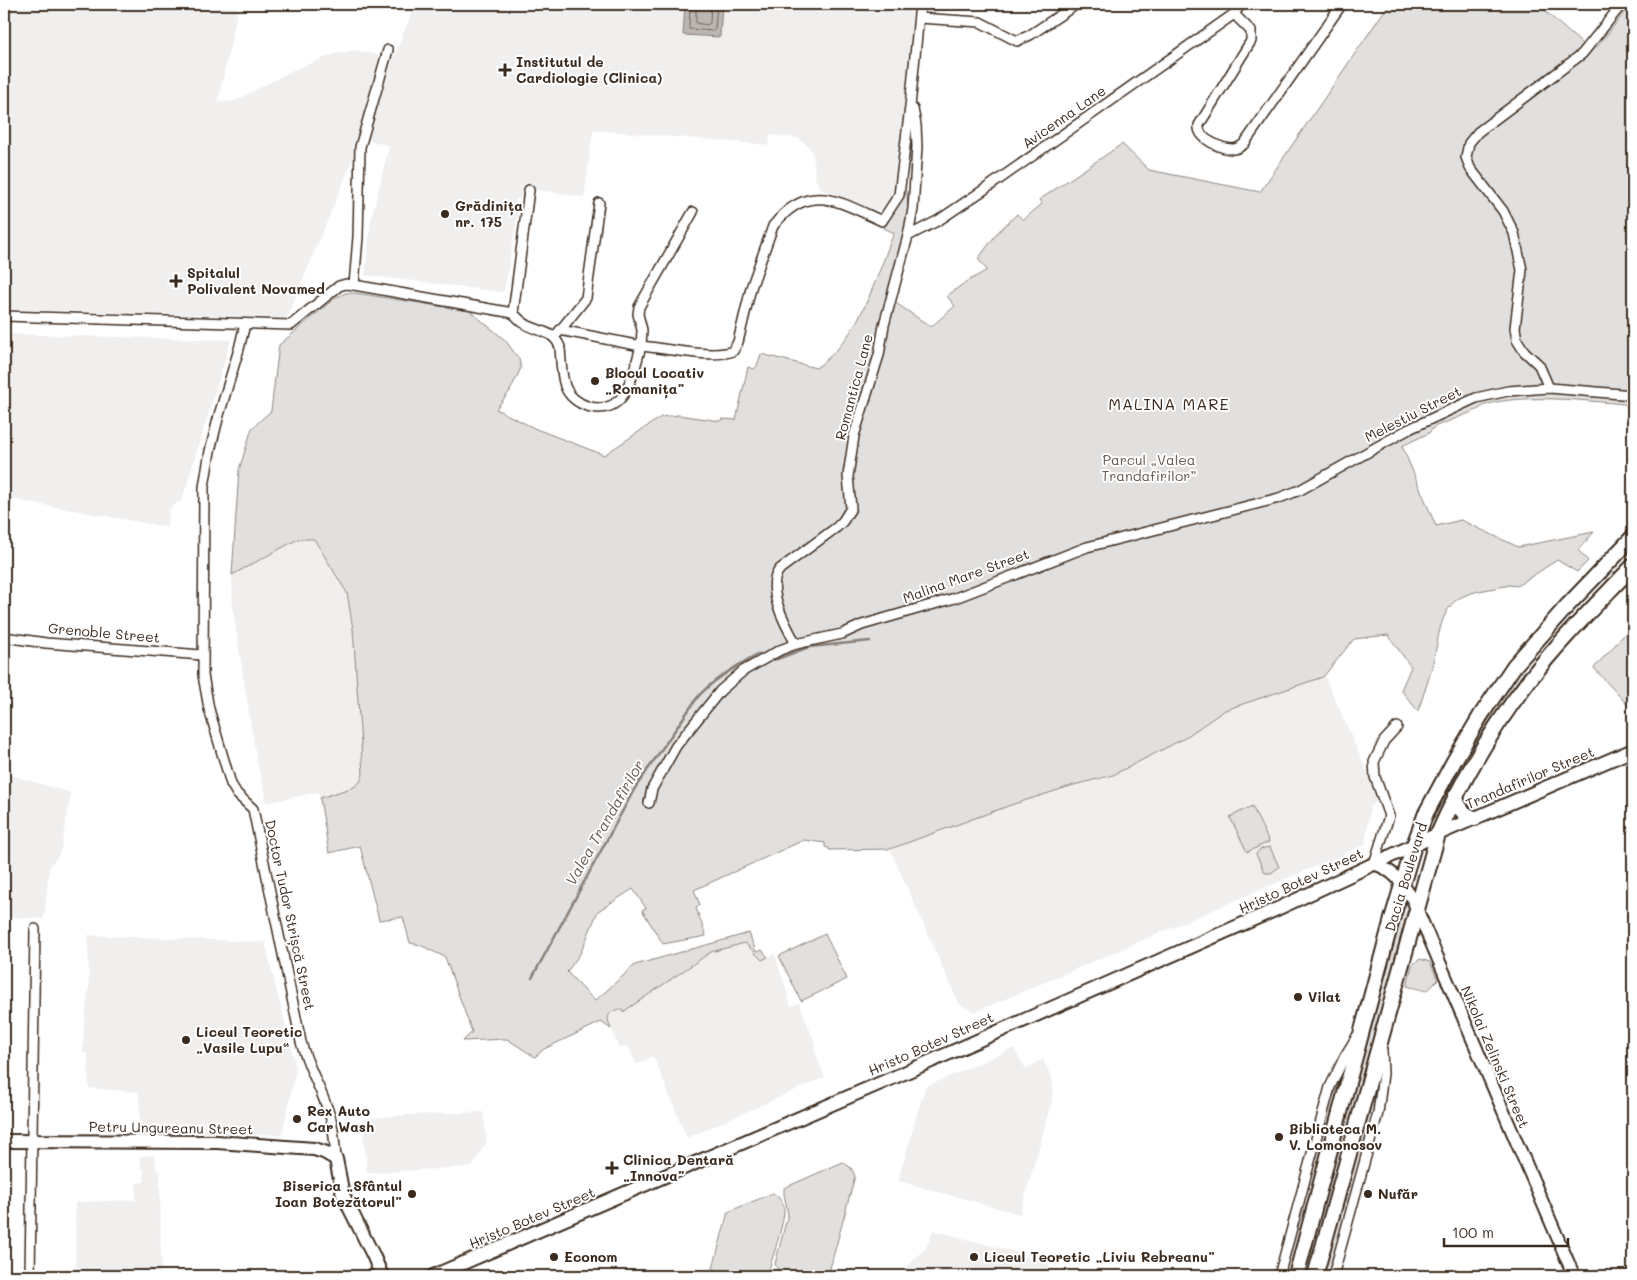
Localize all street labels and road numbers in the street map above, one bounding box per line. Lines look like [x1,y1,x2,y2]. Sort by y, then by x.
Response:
street label: Avicenna Lane [1018,81,1109,153]
street label: Romantica Lane [830,332,877,442]
street label: Melestiu Street [1361,381,1464,446]
street label: Malina Mare Street [900,544,1032,607]
street label: Grenoble Street [47,618,161,647]
street label: Trandafirilor Street [1463,742,1597,813]
street label: Doctor Tudor Strișcă Street [261,818,320,1012]
street label: Dacia Boulevard [1380,820,1431,934]
street label: Hristo Botev Street [1235,843,1366,918]
street label: Nikolai Zelinski Street [1457,983,1534,1131]
street label: Hristo Botev Street [865,1007,996,1080]
street label: Petru Ungureanu Street [89,1117,253,1138]
street label: Hristo Botev Street [466,1182,598,1253]

